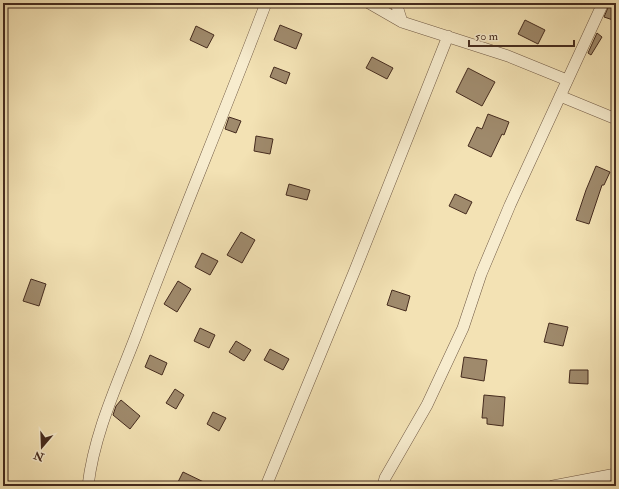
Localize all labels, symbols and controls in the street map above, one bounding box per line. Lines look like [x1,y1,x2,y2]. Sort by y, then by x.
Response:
scale bar [469,22,574,48]
text: 50 m [475,29,499,44]
north arrow [22,427,62,467]
text: N [31,448,47,464]

